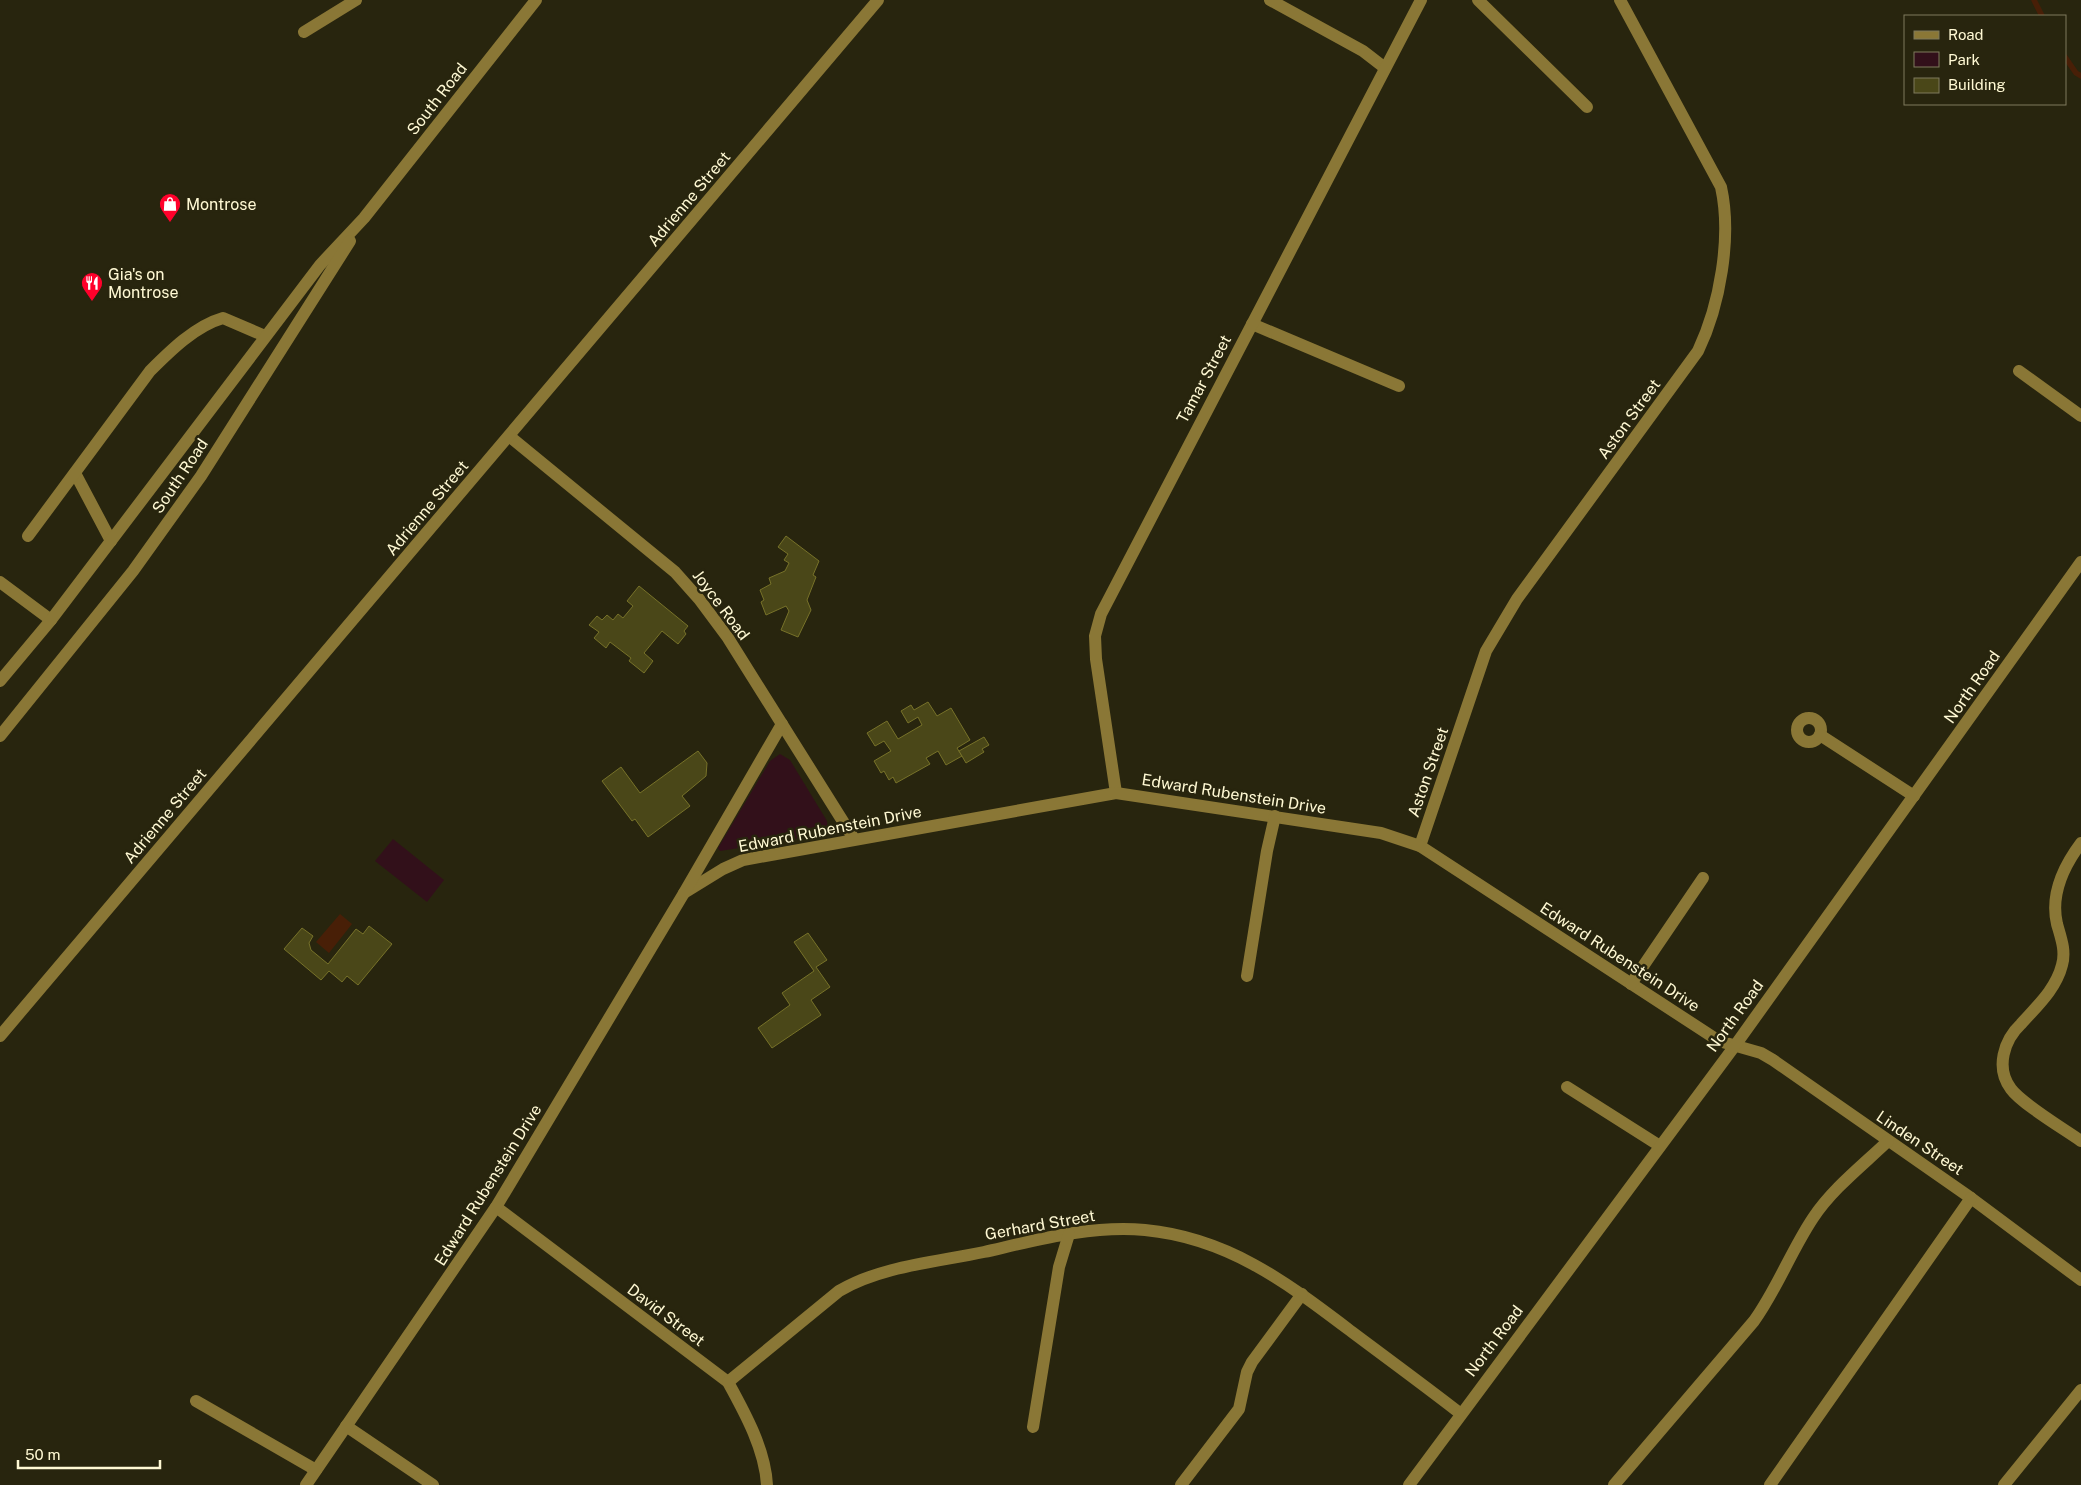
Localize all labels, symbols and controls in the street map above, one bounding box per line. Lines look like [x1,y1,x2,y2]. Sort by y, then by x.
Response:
legend [1904,15,2066,105]
text: Road [1948,26,1984,43]
text: Park [1948,51,1980,68]
street label: South Road [403,59,471,139]
text: Building [1948,76,2006,93]
street label: Adrienne Street [644,148,734,250]
shop icon: Montrose [158,192,182,223]
place label: Montrose [186,195,257,214]
place label: Gia's on Montrose [108,265,179,302]
restaurant icon: Gia's on Montrose [80,271,104,302]
street label: Tamar Street [1173,332,1235,426]
street label: Aston Street [1594,375,1664,463]
street label: South Road [148,435,212,517]
street label: Adrienne Street [382,457,472,559]
street label: Joyce Road [688,566,754,644]
street label: North Road [1940,647,2004,727]
street label: Aston Street [1404,724,1452,820]
street label: Adrienne Street [120,765,210,867]
street label: Edward Rubenstein Drive [1140,770,1328,818]
street label: Edward Rubenstein Drive [737,802,923,856]
street label: Edward Rubenstein Drive [1537,898,1703,1016]
street label: North Road [1703,976,1767,1056]
street label: Edward Rubenstein Drive [431,1101,545,1269]
street label: Linden Street [1873,1107,1967,1179]
street label: Gerhard Street [984,1206,1096,1244]
street label: David Street [624,1280,708,1350]
street label: North Road [1461,1302,1527,1380]
scale bar [18,1438,160,1470]
text: 50 m [25,1446,60,1463]

